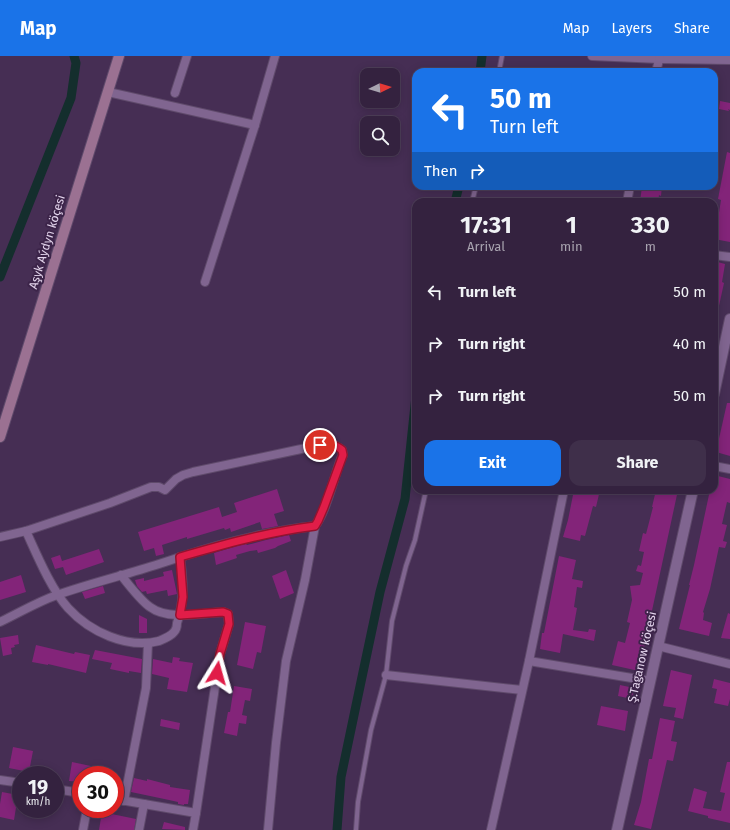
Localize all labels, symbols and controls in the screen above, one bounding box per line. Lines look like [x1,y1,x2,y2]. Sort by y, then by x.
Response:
text: Map [20,17,57,40]
text: Map [563,20,589,37]
text: Layers [611,20,652,37]
text: Share [674,20,710,37]
north arrow [360,68,400,108]
map controls [360,68,400,156]
text: 50 m [490,82,552,115]
icon: left [424,84,476,136]
button: search [360,116,400,156]
text: Turn left [490,116,559,138]
icon: right [466,160,488,182]
text: Then [424,162,458,180]
street label: Aşyk Aýdyn köçesi [26,193,68,291]
text: 17:31 [460,211,512,239]
text: 1 [566,211,577,239]
text: 330 [631,211,670,239]
text: Arrival [467,239,505,254]
text: min [560,239,583,254]
text: m [645,239,656,254]
icon: left [424,281,446,303]
text: Turn left [458,283,516,301]
text: 50 m [673,283,706,301]
icon: right [424,333,446,355]
text: Turn right [458,335,525,353]
text: 40 m [673,335,706,353]
icon: right [424,385,446,407]
text: Turn right [458,387,525,405]
text: 50 m [673,387,706,405]
pin [303,428,337,462]
icon: arrive [309,434,331,456]
button: Exit [424,440,561,486]
button: Share [569,440,706,486]
street label: Ş.Taganow köçesi [625,610,659,704]
position arrow [196,652,238,694]
speed limit sign: 30 [72,766,124,818]
text: 19 [28,775,48,799]
text: km/h [26,796,50,808]

